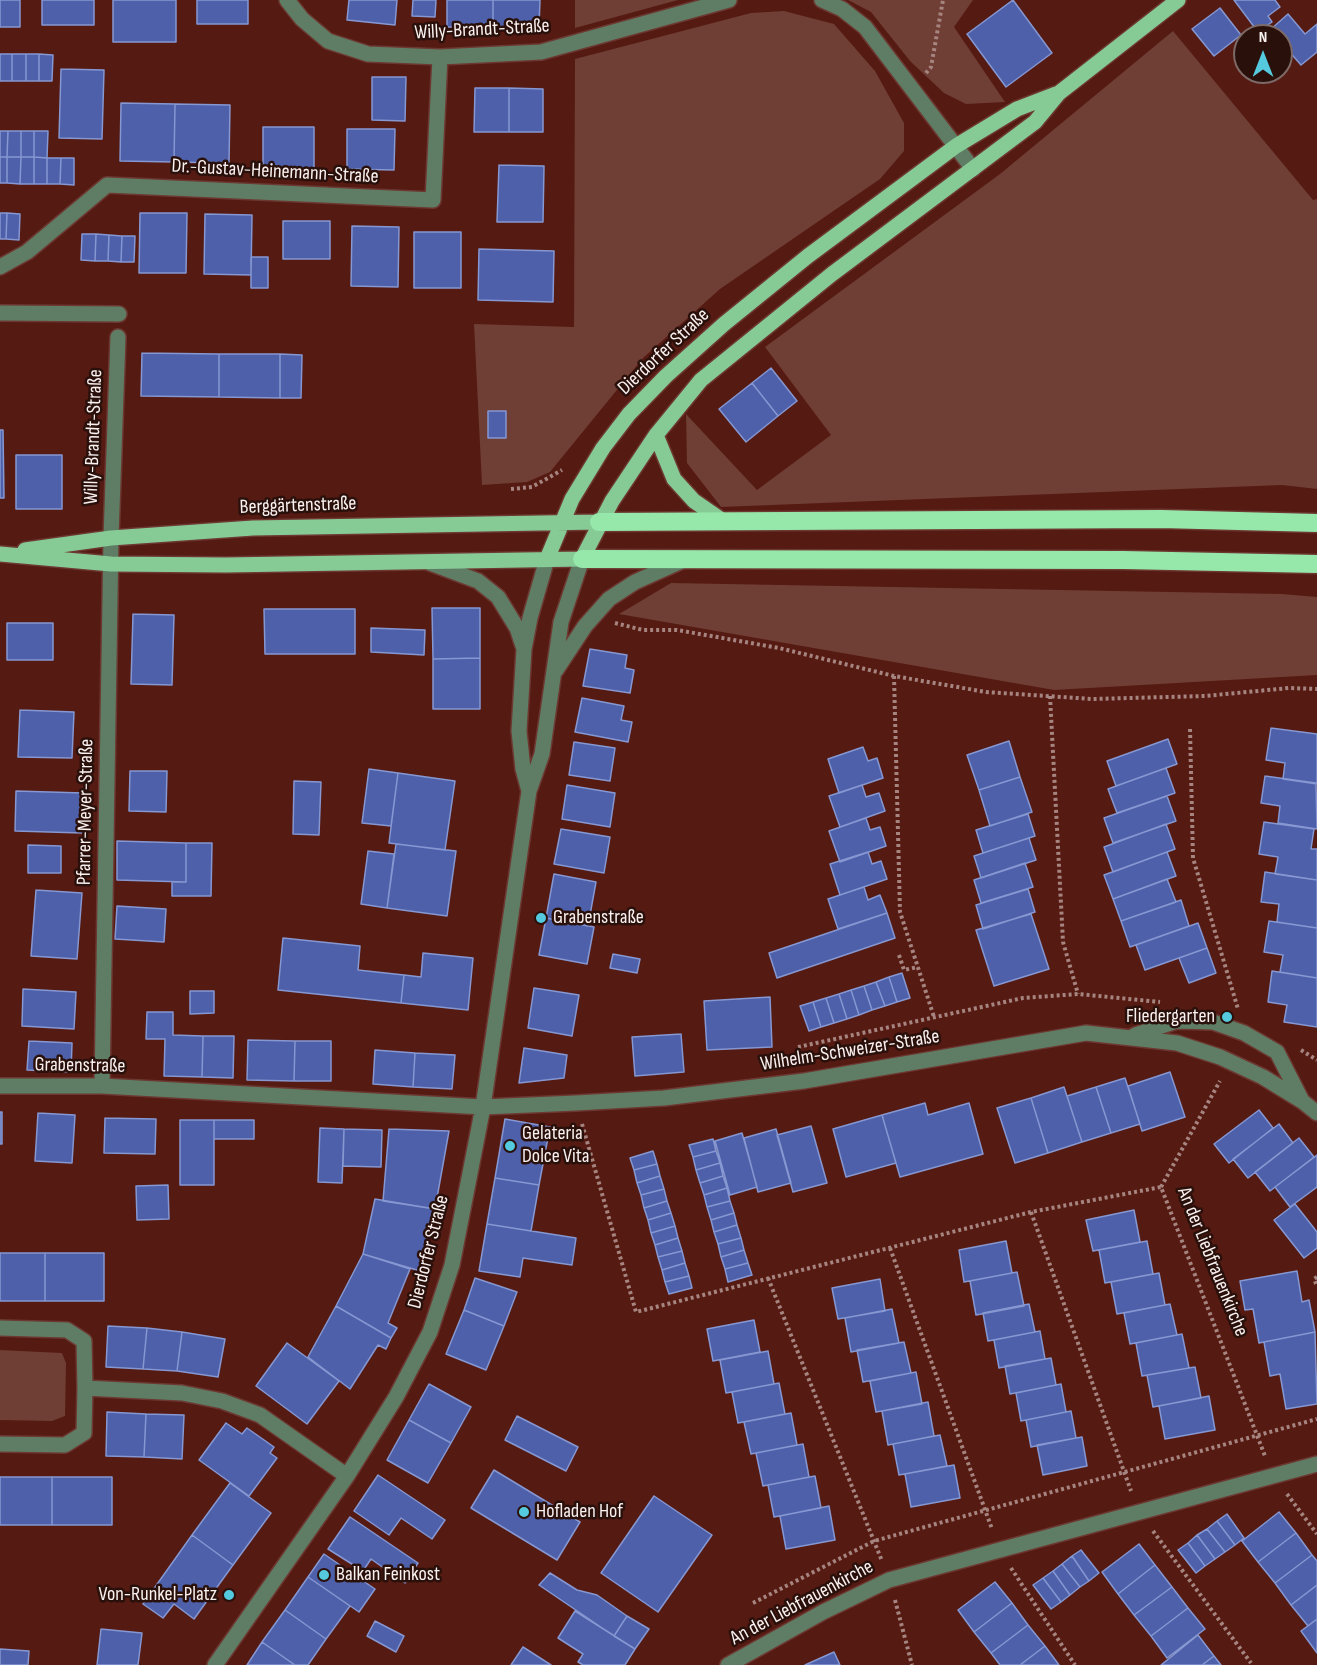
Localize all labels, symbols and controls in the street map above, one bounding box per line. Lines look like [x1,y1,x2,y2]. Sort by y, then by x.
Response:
street label: Willy-Brandt-Straße [414,14,550,46]
north arrow [1233,24,1293,84]
text: N [1259,28,1267,47]
street label: Dr.-Gustav-Heinemann-Straße [171,155,379,189]
street label: Dierdorfer Straße [613,304,715,400]
street label: Willy-Brandt-Straße [80,369,108,505]
street label: Berggärtenstraße [239,492,357,520]
street label: Pfarrer-Meyer-Straße [73,739,99,885]
place label: Grabenstraße [553,906,644,930]
marker: Grabenstraße [534,911,548,925]
place label: Fliedergarten [1126,1005,1215,1029]
marker: Fliedergarten [1220,1010,1234,1024]
street label: Wilhelm-Schweizer-Straße [759,1025,941,1077]
street label: Grabenstraße [34,1053,126,1079]
place label: Gelateria Dolce Vita [522,1122,589,1169]
marker: Gelateria Dolce Vita [503,1139,517,1153]
street label: An der Liebfrauenkirche [1171,1184,1253,1340]
street label: Dierdorfer Straße [403,1193,455,1311]
place label: Hofladen Hof [536,1500,623,1524]
marker: Hofladen Hof [517,1505,531,1519]
street label: An der Liebfrauenkirche [726,1555,878,1651]
place label: Balkan Feinkost [336,1563,440,1587]
marker: Balkan Feinkost [317,1568,331,1582]
place label: Von-Runkel-Platz [99,1583,217,1607]
marker: Von-Runkel-Platz [222,1588,236,1602]

